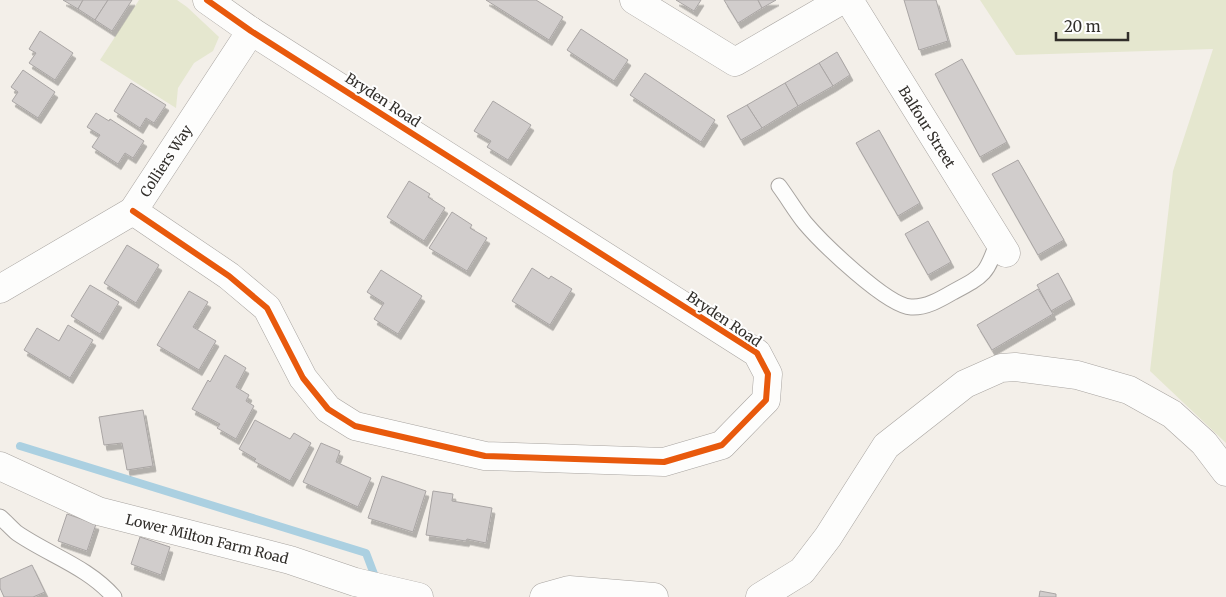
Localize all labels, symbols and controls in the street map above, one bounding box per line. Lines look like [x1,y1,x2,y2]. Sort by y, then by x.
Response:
scale bar [1056,10,1128,42]
text: 20 m [1064,17,1101,36]
street label: Bryden Road [342,69,425,131]
street label: Balfour Street [895,83,960,172]
street label: Colliers Way [136,121,197,201]
street label: Bryden Road [683,287,765,351]
street label: Lower Milton Farm Road [124,510,291,568]

